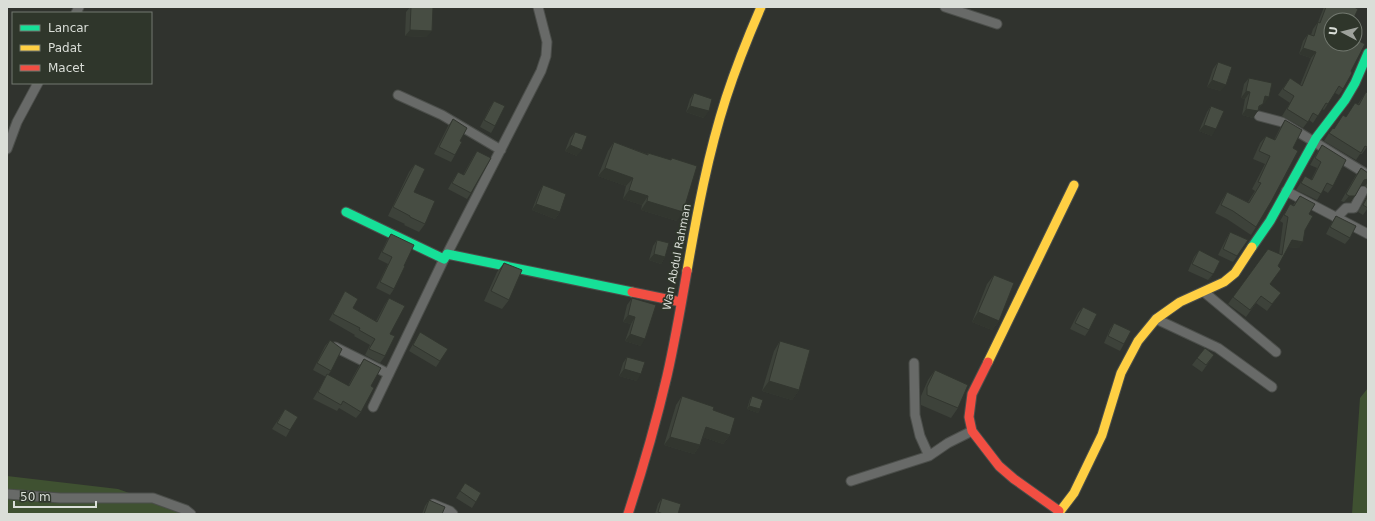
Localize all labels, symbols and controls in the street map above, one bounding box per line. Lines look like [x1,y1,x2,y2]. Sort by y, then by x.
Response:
legend [12,12,152,84]
north arrow [1323,12,1363,52]
text: Lancar [48,21,89,35]
text: U [1327,26,1341,36]
text: Padat [48,41,82,55]
text: Macet [48,61,85,75]
street label: Wan Abdul Rahman [660,203,694,311]
scale bar [14,483,96,509]
text: 50 m [20,490,51,504]

